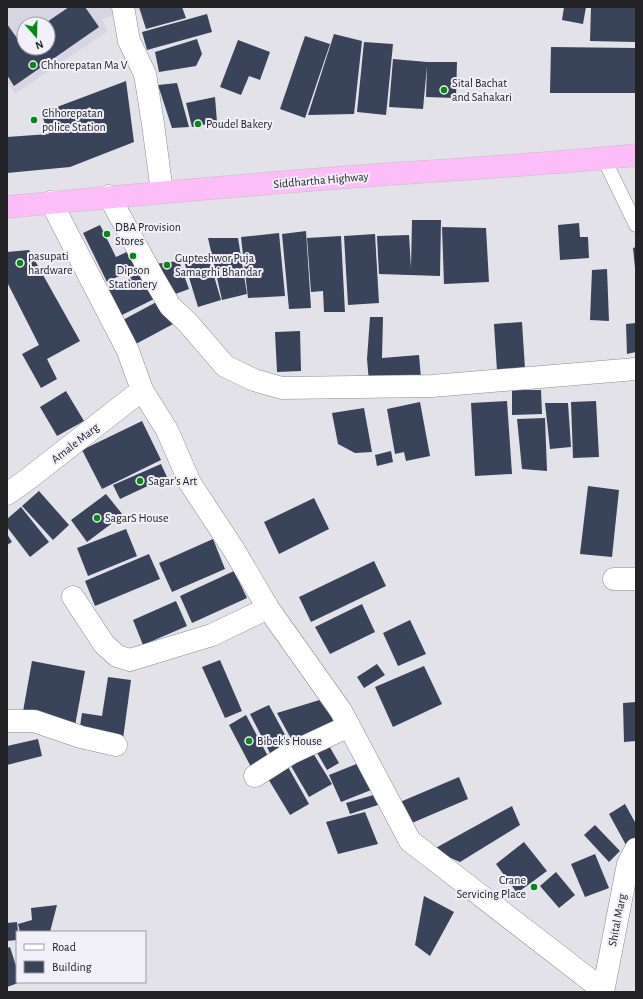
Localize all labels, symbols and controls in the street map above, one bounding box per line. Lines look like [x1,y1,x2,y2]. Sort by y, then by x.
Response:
north arrow [16,16,56,56]
text: N [34,38,45,51]
place label: Chhorepatan Ma V [41,59,128,71]
marker: Chhorepatan Ma V [28,60,38,70]
place label: Sital Bachat and Sahakari [452,77,512,103]
marker: Sital Bachat and Sahakari [439,85,449,95]
place label: Chhorepatan police Station [42,107,106,133]
marker: Chhorepatan police Station [29,115,39,125]
place label: Poudel Bakery [206,118,272,131]
marker: Poudel Bakery [193,119,203,129]
street label: Siddhartha Highway [273,170,369,191]
place label: DBA Provision Stores [115,221,181,247]
marker: DBA Provision Stores [102,229,112,239]
place label: pasupati hardware [28,250,72,276]
marker: Dipson Stationery [128,251,138,261]
place label: Gupteshwor Puja Samagrhi Bhandar [175,252,262,278]
marker: pasupati hardware [15,258,25,268]
marker: Gupteshwor Puja Samagrhi Bhandar [162,260,172,270]
place label: Dipson Stationery [109,264,157,291]
street label: Amale Marg [49,421,101,465]
place label: Sagar's Art [148,475,197,487]
marker: Sagar's Art [135,476,145,486]
place label: SagarS House [105,512,169,524]
marker: SagarS House [92,513,102,523]
place label: Bibek's House [257,735,322,747]
marker: Bibek's House [244,736,254,746]
place label: Crane Servicing Place [457,874,526,900]
marker: Crane Servicing Place [529,882,539,892]
street label: Shital Marg [606,892,628,947]
legend [16,931,146,983]
text: Road [52,941,76,953]
text: Building [52,961,92,973]

